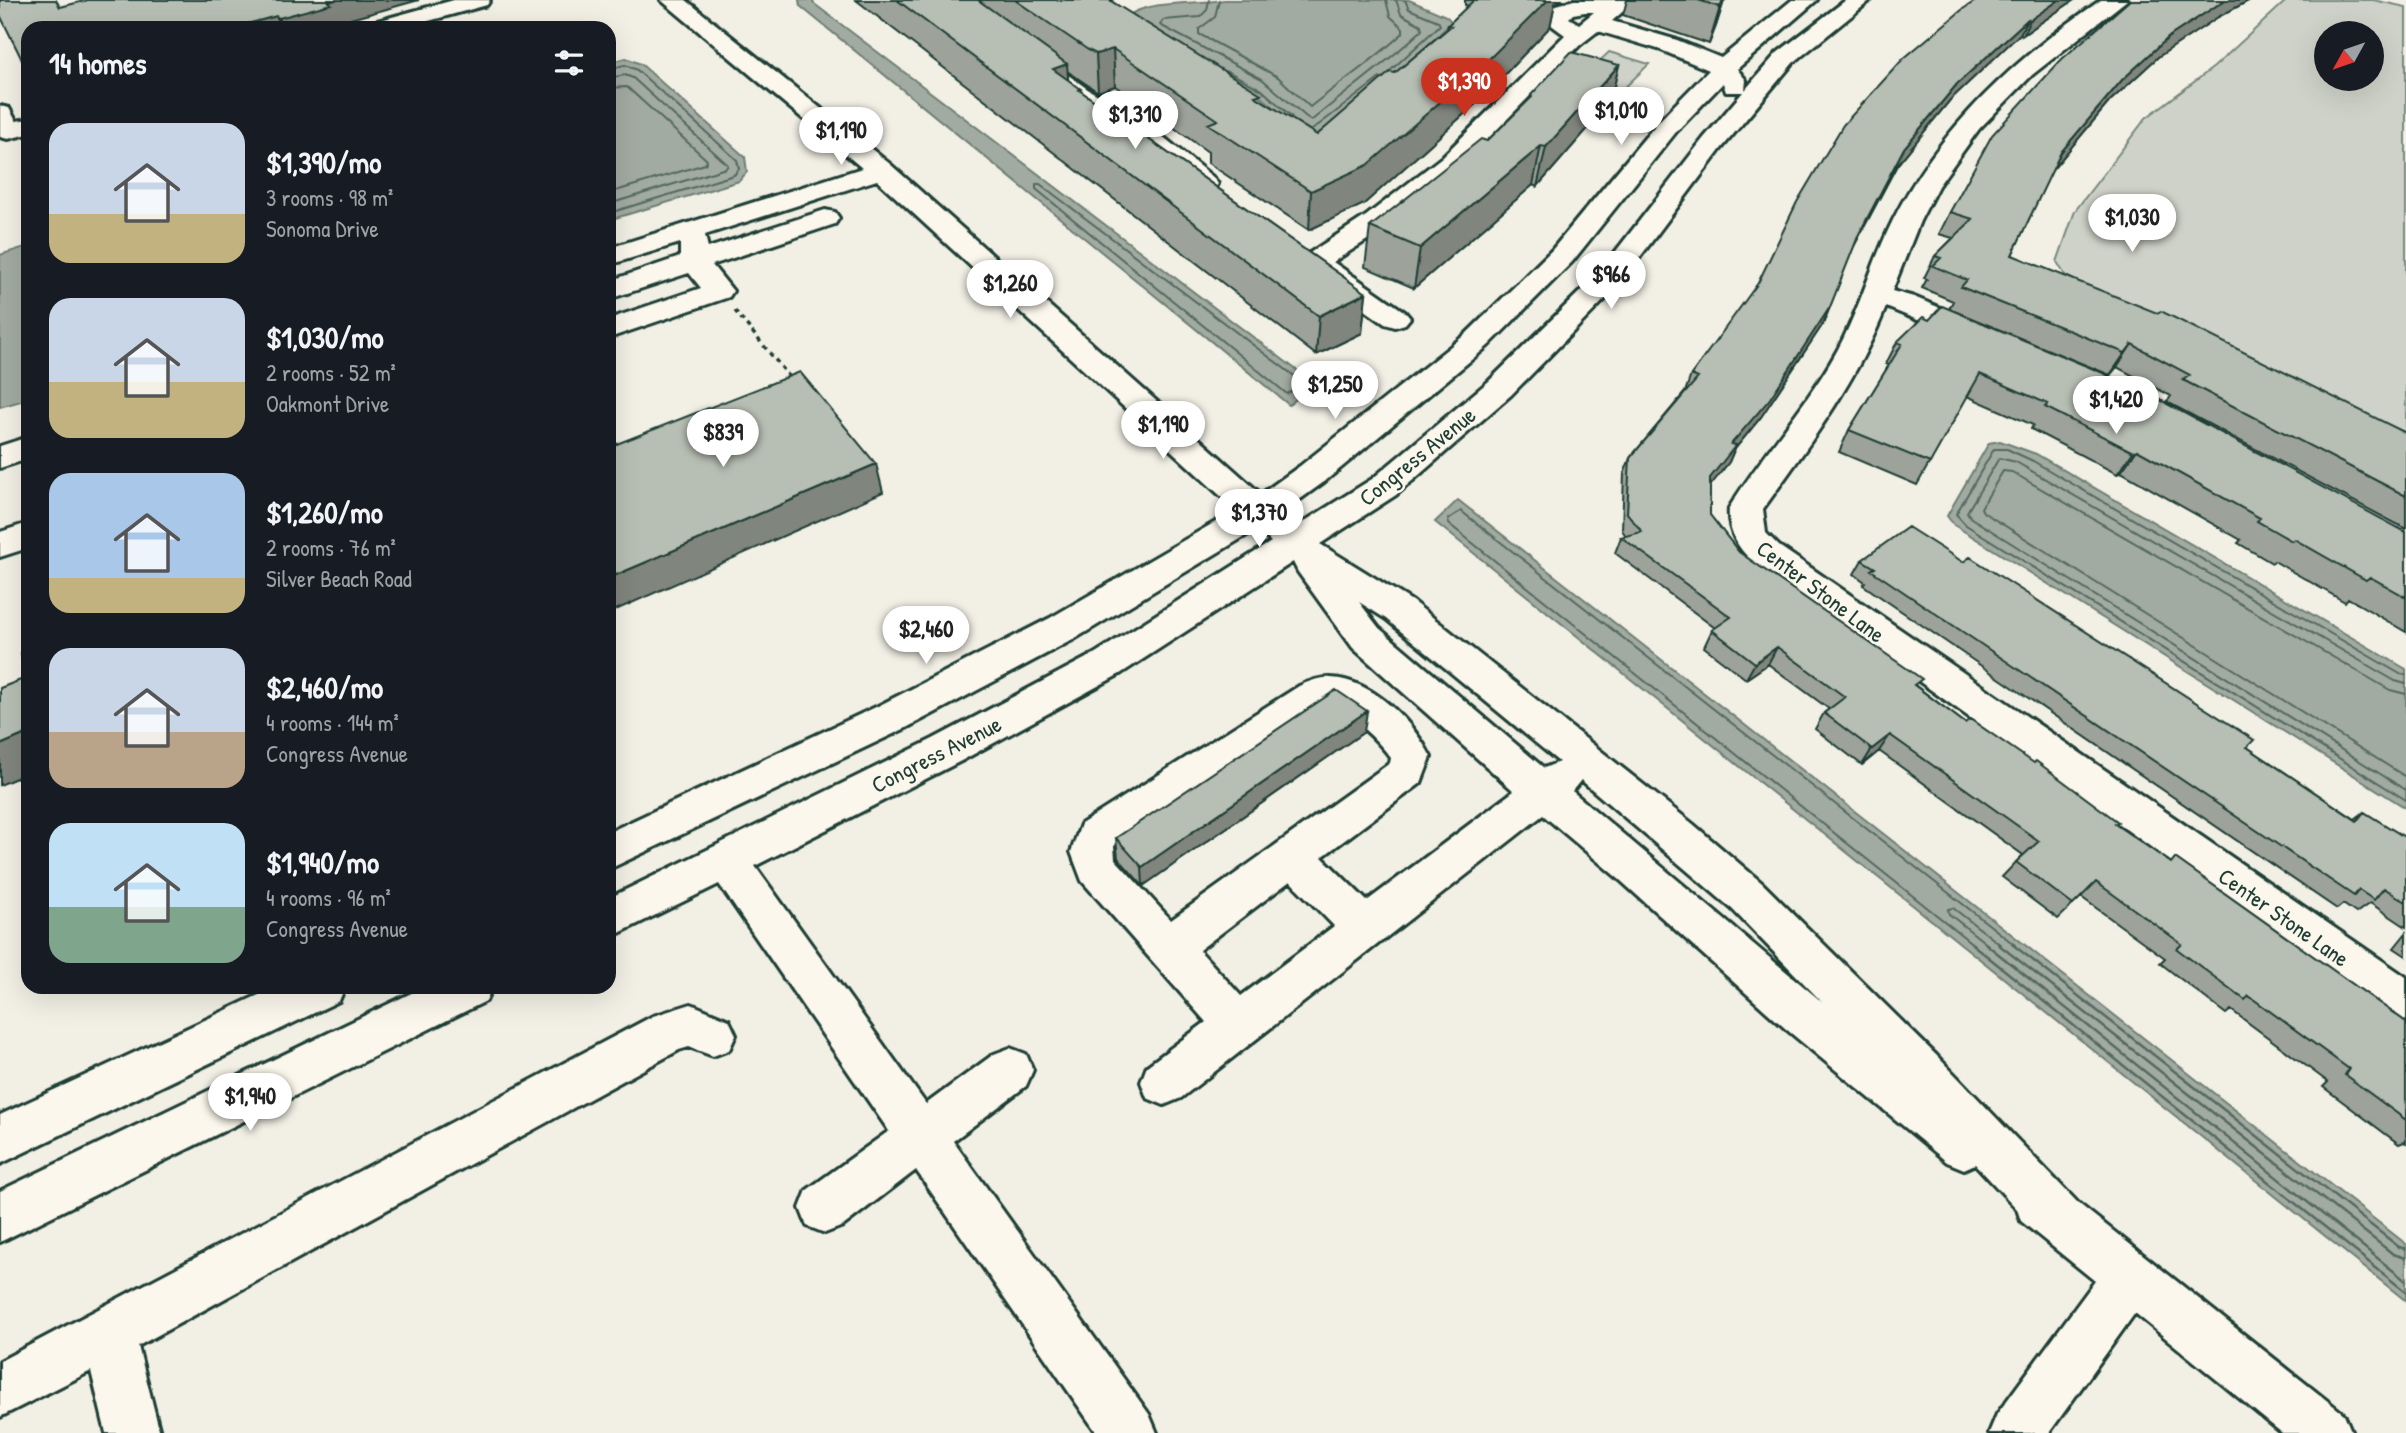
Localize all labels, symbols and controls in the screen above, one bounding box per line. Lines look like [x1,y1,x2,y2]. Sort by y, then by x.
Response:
north arrow [2314,21,2384,91]
map controls [2314,21,2384,91]
text: 14 homes [49,43,147,83]
icon: filters [550,44,588,82]
pin: $1,390 [1407,58,1521,118]
text: $1,390 [1437,65,1491,96]
pin: $1,010 [1564,88,1678,147]
pin: $1,310 [1078,92,1192,151]
text: $1,010 [1594,94,1648,125]
text: $1,310 [1108,98,1162,129]
pin: $1,190 [784,108,898,167]
text: $1,190 [815,114,867,145]
text: $1,390/mo [266,142,381,182]
icon: home [105,151,189,235]
text: 3 rooms · 98 m² [266,182,393,213]
pin: $1,030 [2075,194,2189,254]
text: $1,030 [2104,201,2160,232]
text: Sonoma Drive [266,213,379,244]
pin: $966 [1570,252,1652,311]
text: $966 [1592,258,1630,289]
pin: $1,260 [953,260,1067,320]
text: $1,260 [983,267,1037,298]
text: $1,030/mo [266,317,384,357]
icon: home [105,326,189,410]
text: 2 rooms · 52 m² [266,357,396,388]
pin: $1,250 [1278,362,1392,421]
text: $1,250 [1307,368,1363,399]
pin: $1,420 [2059,376,2173,436]
text: $1,420 [2089,383,2143,414]
text: Oakmont Drive [266,388,389,419]
street label: Congress Avenue [1352,399,1482,513]
pin: $1,190 [1106,402,1220,461]
text: $1,190 [1137,408,1189,439]
pin: $839 [682,410,764,469]
text: $839 [703,416,743,447]
pin: $1,370 [1202,490,1316,549]
text: $1,260/mo [266,492,383,532]
text: $1,370 [1231,496,1287,527]
icon: home [105,501,189,585]
text: 2 rooms · 76 m² [266,532,396,563]
street label: Center Stone Lane [1751,533,1891,649]
text: Silver Beach Road [266,563,412,594]
pin: $2,460 [869,606,983,666]
text: $2,460 [898,613,954,644]
text: $2,460/mo [266,667,383,707]
icon: home [105,676,189,760]
text: 4 rooms · 144 m² [266,707,399,738]
street label: Congress Avenue [866,708,1006,800]
text: Congress Avenue [266,738,408,769]
text: $1,940/mo [266,842,379,882]
icon: home [105,851,189,935]
street label: Center Stone Lane [2212,860,2356,974]
text: 4 rooms · 96 m² [266,882,391,913]
text: Congress Avenue [266,913,408,944]
pin: $1,940 [193,1074,307,1133]
text: $1,940 [224,1080,276,1111]

